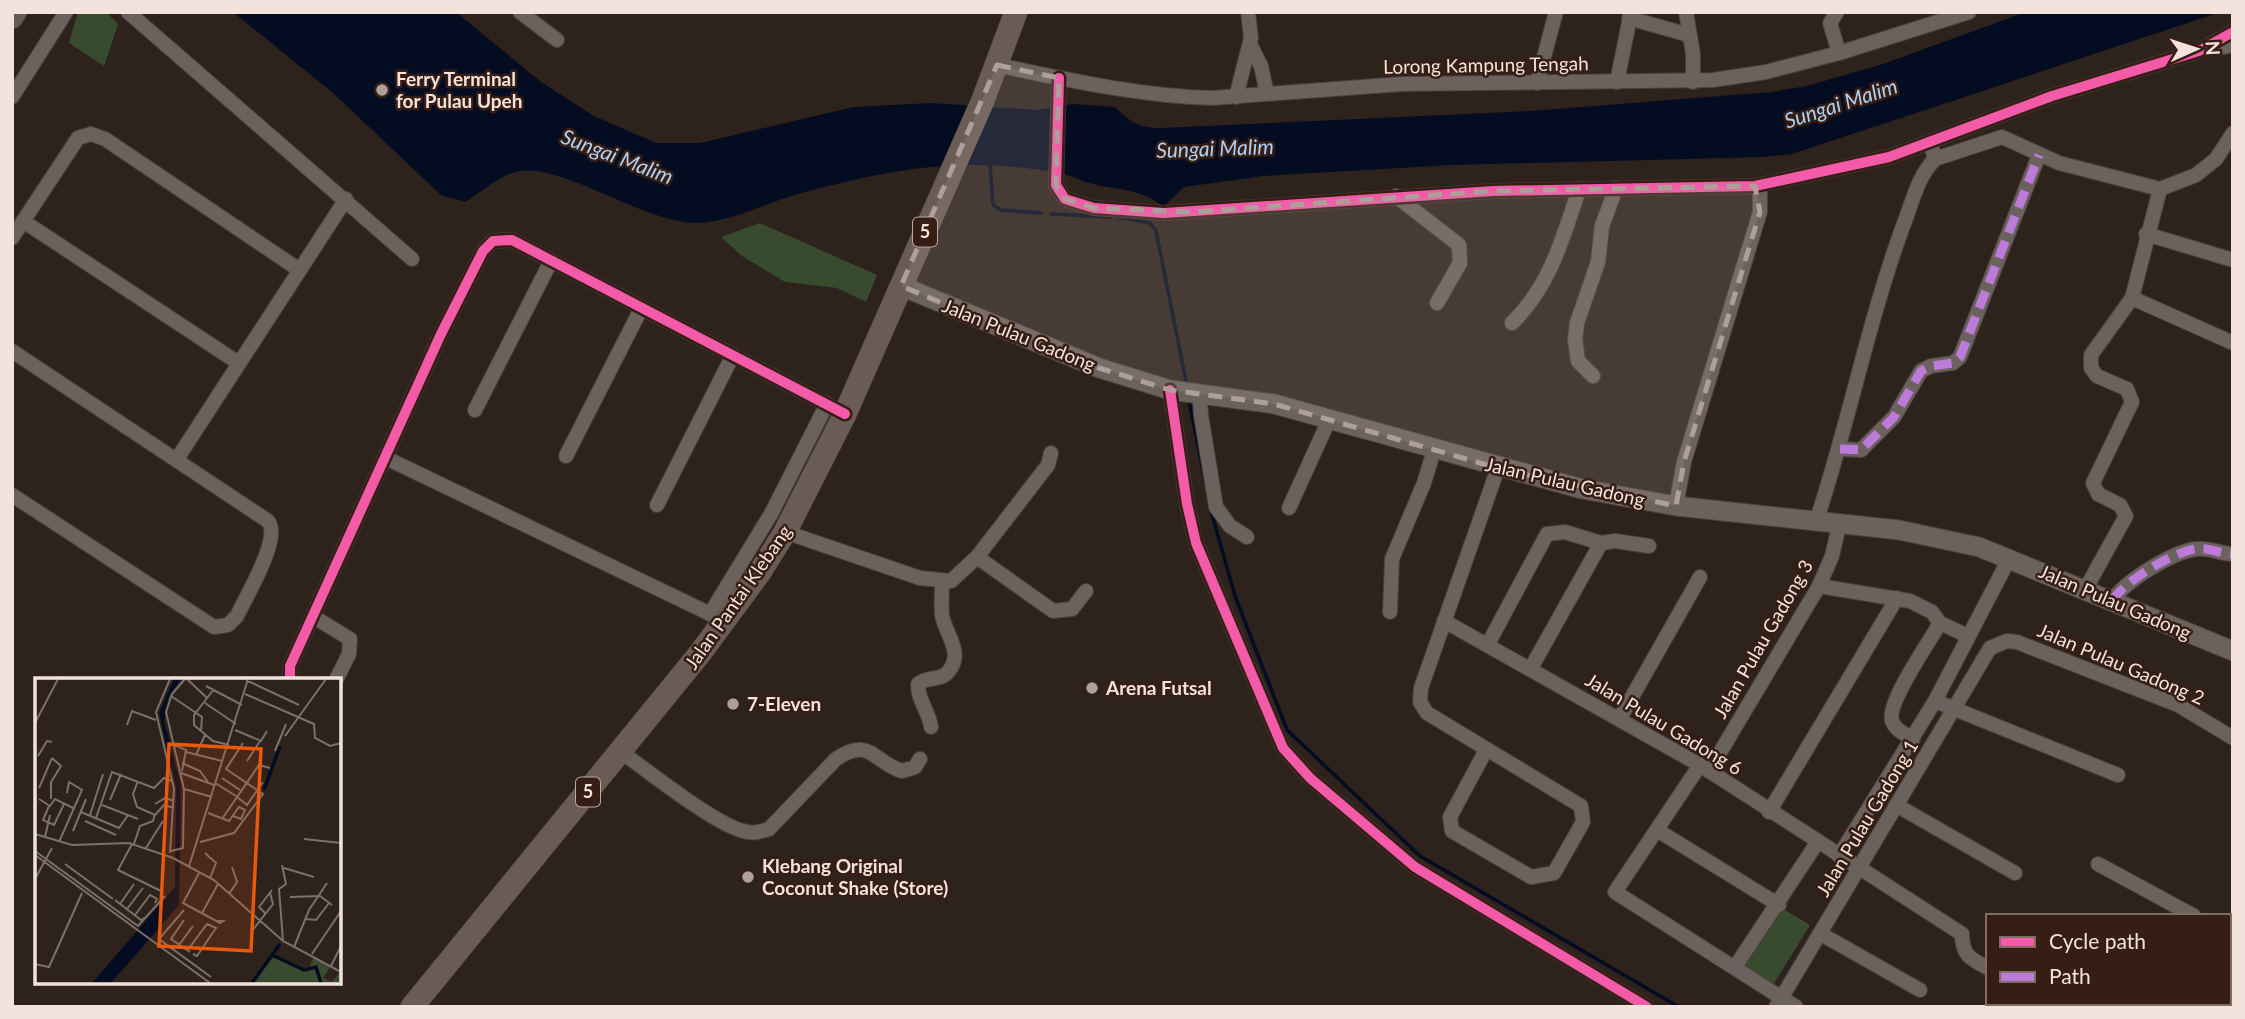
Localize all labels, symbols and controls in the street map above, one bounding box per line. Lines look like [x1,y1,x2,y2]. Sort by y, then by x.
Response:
north arrow [2161,14,2231,84]
text: N [2202,40,2225,56]
street label: Lorong Kampung Tengah [1383,51,1589,78]
place label: Ferry Terminal for Pulau Upeh [396,67,522,112]
water label: Sungai Malim [1781,73,1900,133]
marker: Ferry Terminal for Pulau Upeh [374,82,390,98]
water label: Sungai Malim [558,123,677,188]
water label: Sungai Malim [1156,133,1274,162]
road number: 5 [913,218,937,246]
street label: Jalan Pulau Gadong [939,293,1099,376]
street label: Jalan Pulau Gadong [1483,452,1647,511]
street label: Jalan Pantai Klebang [679,520,796,673]
street label: Jalan Pulau Gadong 3 [1708,556,1817,722]
street label: Jalan Pulau Gadong [2036,559,2195,644]
street label: Jalan Pulau Gadong 2 [2034,618,2208,709]
street label: Jalan Pulau Gadong 6 [1582,668,1747,779]
place label: Arena Futsal [1105,676,1212,699]
inset map [35,678,341,984]
marker: Arena Futsal [1084,680,1100,696]
place label: 7-Eleven [747,692,821,715]
marker: 7-Eleven [725,696,741,712]
street label: Jalan Pulau Gadong 1 [1811,735,1922,900]
road number: 5 [576,778,600,806]
place label: Klebang Original Coconut Shake (Store) [762,854,948,899]
marker: Klebang Original Coconut Shake (Store) [740,869,756,885]
legend [1986,914,2231,1005]
text: Cycle path [2049,928,2146,953]
text: Path [2049,963,2091,988]

